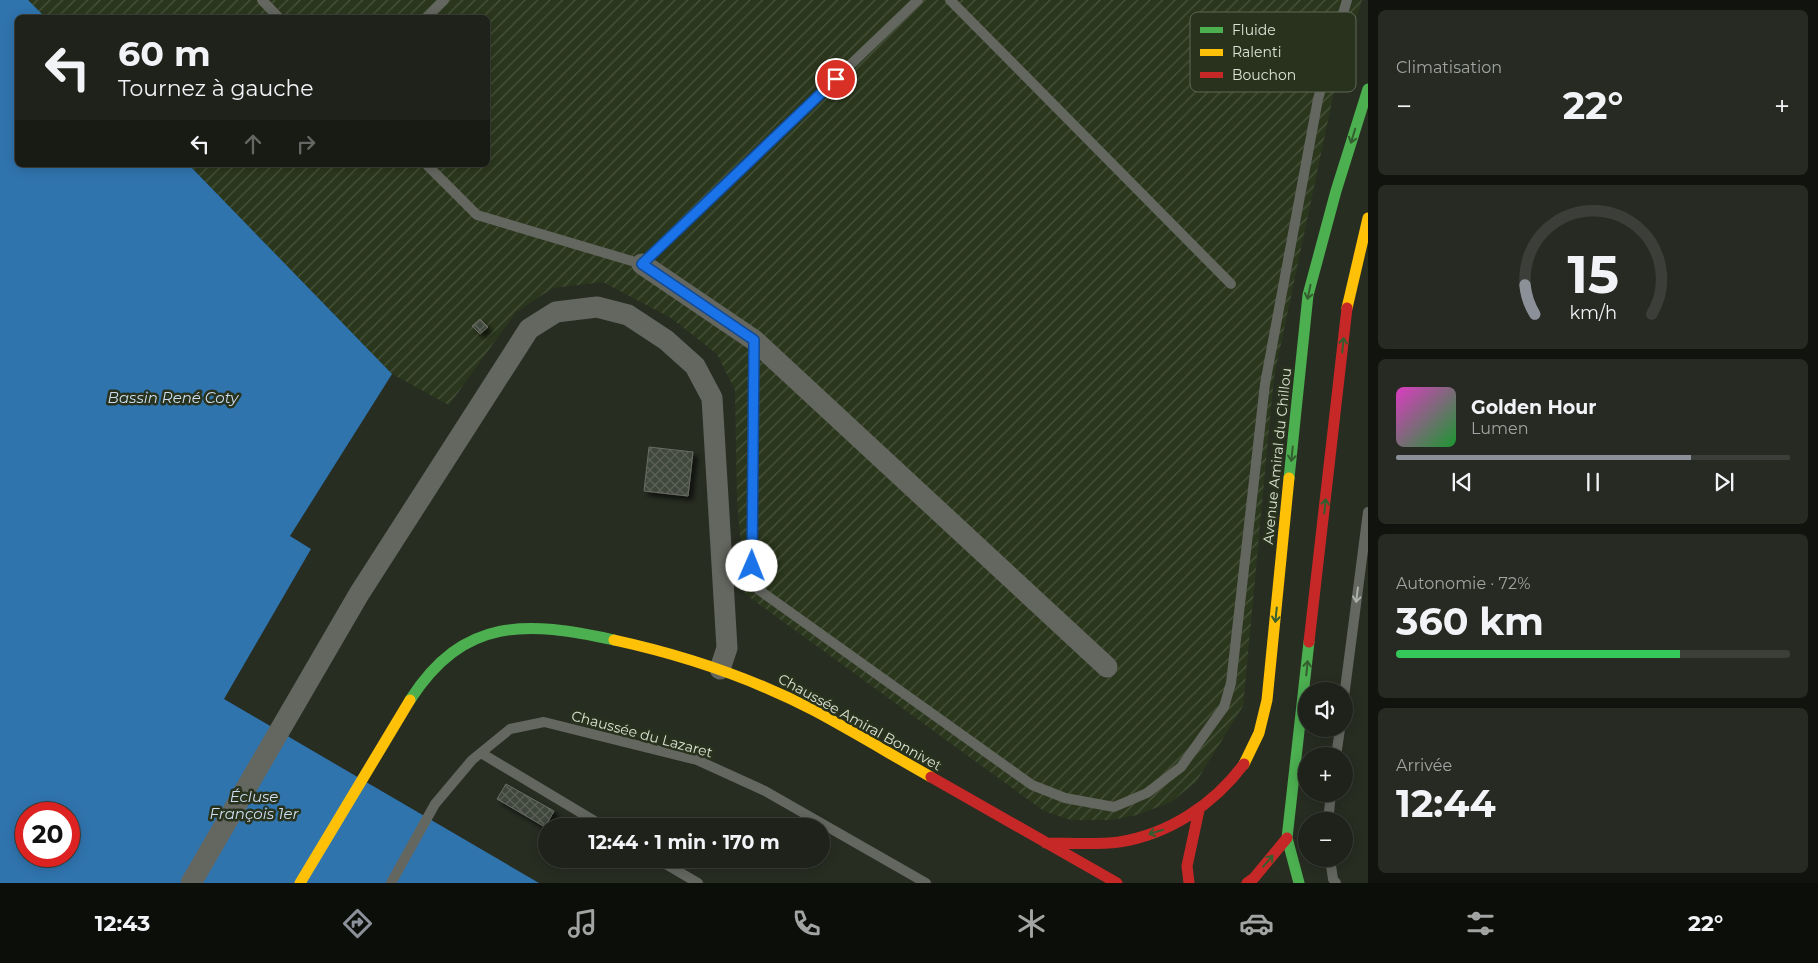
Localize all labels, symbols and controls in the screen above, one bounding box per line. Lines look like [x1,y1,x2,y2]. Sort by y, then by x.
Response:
legend [1190,12,1356,92]
text: Fluide [1232,21,1276,39]
text: 60 m [118,32,211,75]
icon: left [35,35,100,100]
text: Ralenti [1232,43,1281,61]
pin [815,58,857,100]
text: Climatisation [1396,58,1502,77]
icon: arrive [822,65,850,93]
text: Bouchon [1232,66,1296,84]
text: Tournez à gauche [118,75,314,102]
text: 22° [1563,82,1623,129]
text: − [1396,89,1412,123]
text: + [1774,89,1790,123]
one-way arrow [1348,128,1358,144]
icon: left [186,130,214,158]
icon: ahead [239,130,267,158]
icon: right [292,130,320,158]
text: 15 [1567,243,1619,306]
one-way arrow [1304,284,1313,300]
text: km/h [1569,302,1617,323]
one-way arrow [1338,337,1348,353]
street label: Avenue Amiral du Chillou [1259,367,1295,545]
water label: Bassin René Coty [108,388,239,407]
text: Golden Hour [1471,396,1597,419]
text: Lumen [1471,419,1529,438]
one-way arrow [1287,445,1297,461]
icon: previous [1448,468,1476,496]
icon: pause [1579,468,1607,496]
icon: next [1710,468,1738,496]
one-way arrow [1320,498,1330,514]
position arrow [725,539,777,591]
text: Autonomie · 72% [1396,574,1530,593]
one-way arrow [1352,587,1362,603]
text: 360 km [1396,598,1544,645]
one-way arrow [1271,607,1281,623]
one-way arrow [1302,660,1312,676]
street label: Chaussée Amiral Bonnivet [775,669,945,775]
map controls [1298,682,1353,867]
button: sound [1298,682,1353,737]
street label: Chaussée du Lazaret [569,706,715,762]
button: + [1298,747,1353,802]
text: Arrivée [1396,756,1452,775]
text: 12:44 [1396,780,1496,827]
water label: Écluse François 1er [210,787,299,823]
speed limit sign: 20 [15,802,80,867]
button: − [1298,812,1353,867]
one-way arrow [1148,828,1164,838]
text: 12:44 · 1 min · 170 m [588,831,780,854]
one-way arrow [1262,855,1274,868]
icon: directions [340,906,375,941]
icon: music [565,906,600,941]
icon: phone [789,906,824,941]
icon: climate [1014,906,1049,941]
icon: car [1239,906,1274,941]
icon: filters [1463,906,1498,941]
text: 12:43 [95,910,150,937]
text: 22° [1688,910,1723,937]

